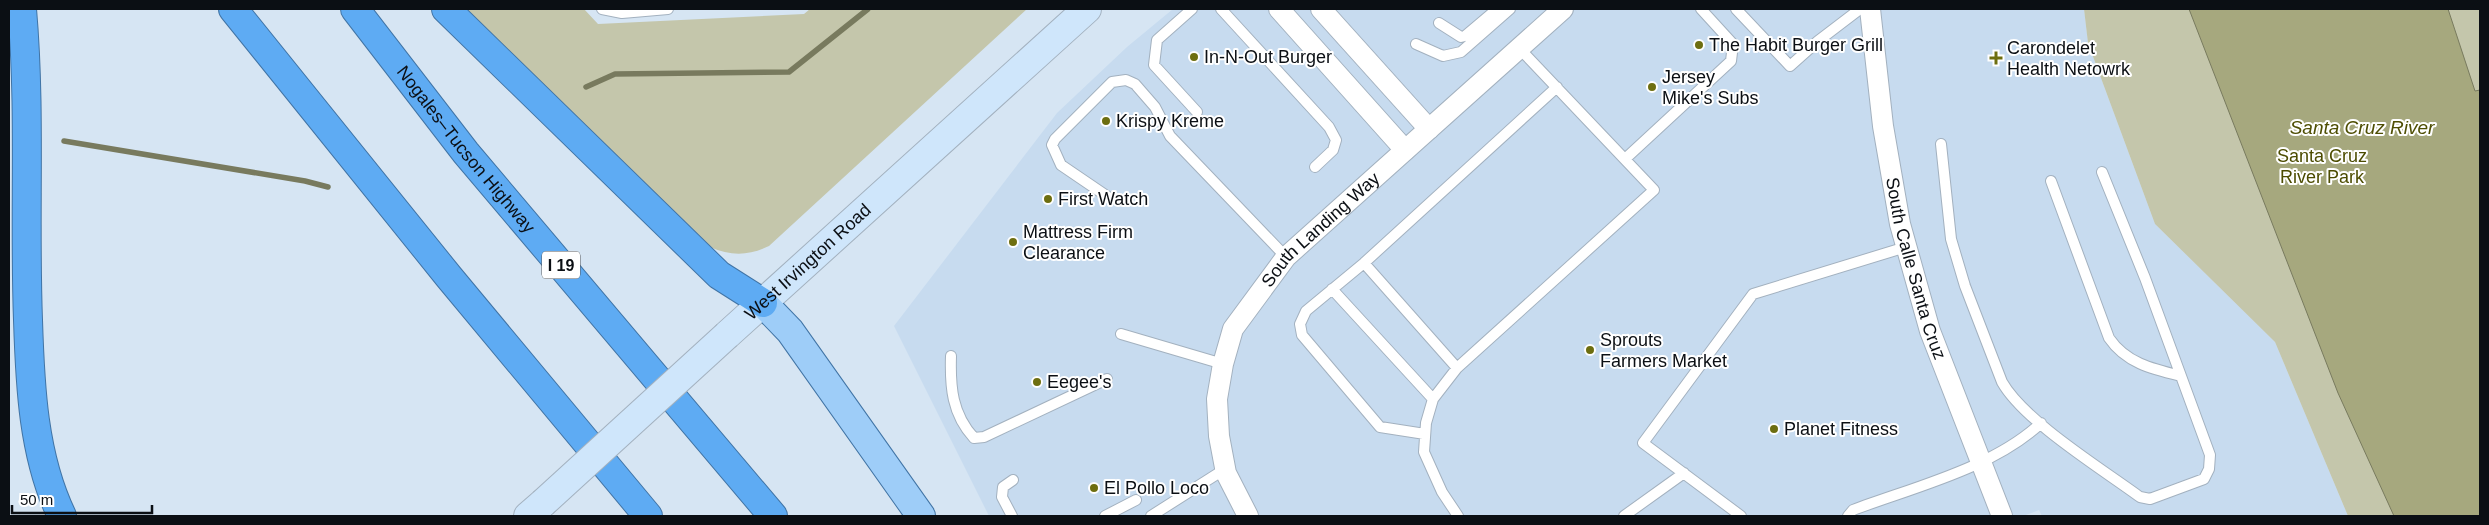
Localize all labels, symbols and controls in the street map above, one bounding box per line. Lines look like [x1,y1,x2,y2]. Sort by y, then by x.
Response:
place label: The Habit Burger Grill [1709,35,1883,55]
place label: Carondelet Health Netowrk [2007,38,2131,79]
marker: The Habit Burger Grill [1693,39,1705,51]
place label: In-N-Out Burger [1204,47,1332,67]
marker: In-N-Out Burger [1188,51,1200,63]
marker: Carondelet Health Netowrk [1989,51,2003,65]
street label: Nogales–Tucson Highway [393,62,539,237]
place label: Jersey Mike's Subs [1662,67,1758,108]
marker: Jersey Mike's Subs [1646,81,1658,93]
place label: Krispy Kreme [1116,111,1224,131]
marker: Krispy Kreme [1100,115,1112,127]
water label: Santa Cruz River [2290,117,2435,138]
park label: Santa Cruz River Park [2277,146,2367,187]
street label: South Landing Way [1257,168,1384,291]
street label: South Calle Santa Cruz [1882,176,1950,362]
place label: First Watch [1058,189,1148,209]
marker: First Watch [1042,193,1054,205]
street label: West Irvington Road [741,200,875,324]
place label: Mattress Firm Clearance [1023,222,1133,263]
marker: Mattress Firm Clearance [1007,236,1019,248]
road number: I 19 [542,252,580,278]
place label: Sprouts Farmers Market [1600,330,1727,371]
marker: Sprouts Farmers Market [1584,344,1596,356]
place label: Eegee's [1047,372,1112,392]
marker: Eegee's [1031,376,1043,388]
place label: Planet Fitness [1784,419,1898,439]
marker: Planet Fitness [1768,423,1780,435]
place label: El Pollo Loco [1104,478,1209,498]
scale bar [12,482,152,514]
marker: El Pollo Loco [1088,482,1100,494]
text: 50 m [20,491,53,508]

